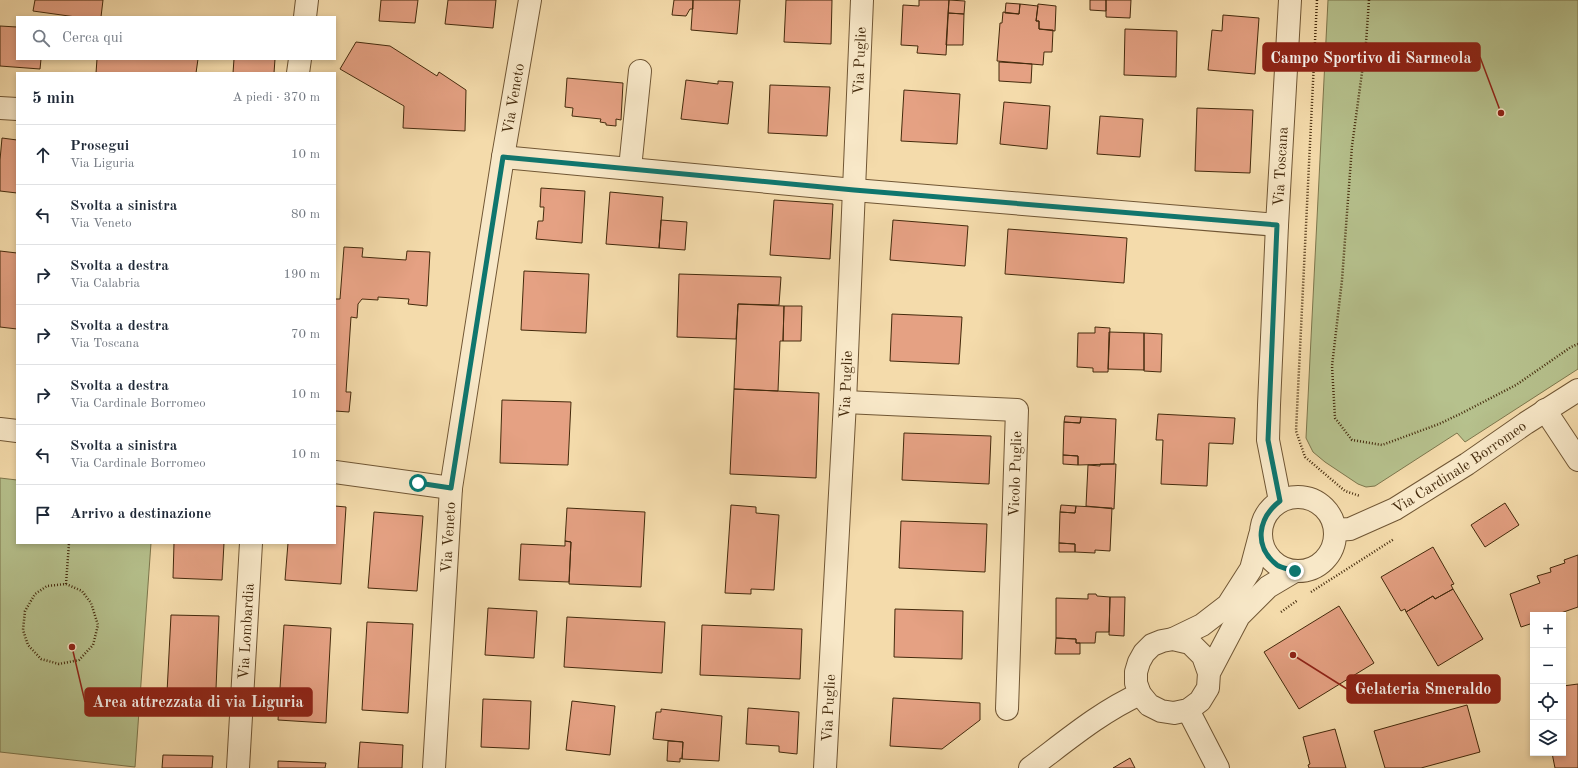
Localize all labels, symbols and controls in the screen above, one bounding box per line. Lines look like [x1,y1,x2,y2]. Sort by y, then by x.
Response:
search box [16,16,336,60]
icon: search [30,27,52,49]
street label: Via Puglie [852,27,870,95]
text: Cerca qui [62,31,123,46]
callout: Campo Sportivo di Sarmeola [1263,43,1480,71]
text: Campo Sportivo di Sarmeola [1270,51,1472,67]
street label: Via Veneto [501,62,528,135]
text: 5 min [32,90,75,107]
text: A piedi · 370 m [232,91,320,104]
street label: Via Toscana [1272,126,1292,207]
text: Prosegui [70,139,129,154]
icon: ahead [32,144,54,166]
text: 10 m [291,148,320,161]
text: Via Liguria [70,157,134,170]
text: Svolta a sinistra [70,199,177,214]
icon: left [32,204,54,226]
text: 80 m [291,208,320,221]
text: Via Veneto [70,217,132,230]
text: Svolta a destra [70,259,169,274]
icon: right [32,264,54,286]
text: 190 m [283,268,320,281]
text: Via Calabria [70,277,140,290]
text: Svolta a destra [70,319,169,334]
icon: right [32,324,54,346]
text: 70 m [291,328,320,341]
text: Via Toscana [70,337,139,350]
street label: Via Puglie [838,350,856,419]
text: Svolta a destra [70,379,169,394]
icon: right [32,384,54,406]
text: 10 m [291,388,320,401]
text: Via Cardinale Borromeo [70,397,206,410]
street label: Via Cardinale Borromeo [1390,419,1530,517]
street label: Vicolo Puglie [1008,431,1025,517]
text: Svolta a sinistra [70,439,177,454]
icon: left [32,444,54,466]
text: 10 m [291,448,320,461]
text: Via Cardinale Borromeo [70,457,206,470]
route start [409,474,427,492]
street label: Via Veneto [440,501,459,574]
icon: arrive [32,504,54,526]
text: Arrivo a destinazione [70,507,211,522]
route end [1286,562,1304,580]
street label: Via Lombardia [237,582,258,680]
map controls [1530,612,1566,756]
button: + [1530,612,1566,648]
button: − [1530,648,1566,684]
street label: Via Puglie [820,674,839,743]
callout: Gelateria Smeraldo [1347,675,1500,703]
text: Gelateria Smeraldo [1355,682,1491,698]
button: locate [1530,684,1566,720]
callout: Area attrezzata di via Liguria [85,688,312,716]
text: Area attrezzata di via Liguria [92,695,304,711]
button: layers [1530,720,1566,756]

